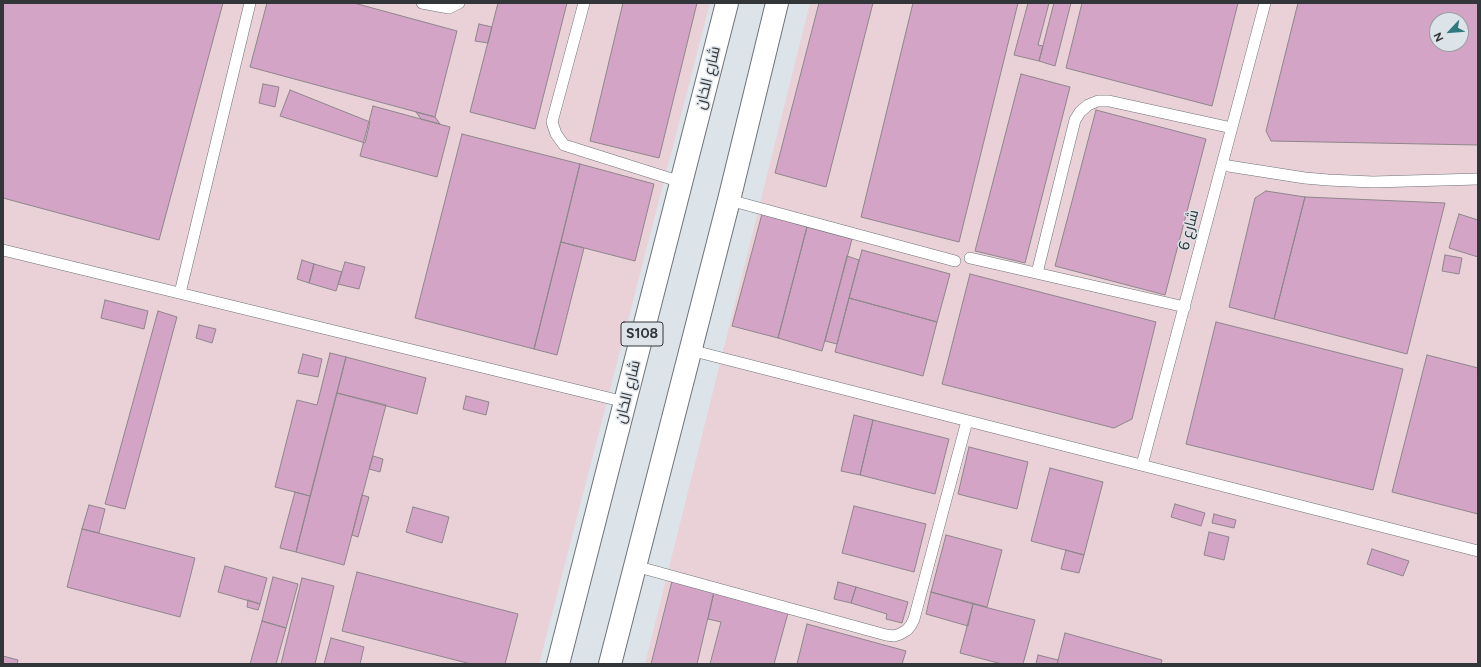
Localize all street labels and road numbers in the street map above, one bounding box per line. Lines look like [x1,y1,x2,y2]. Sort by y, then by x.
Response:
street label: شارع الخان [691,45,725,111]
street label: شارع 6 [1175,208,1203,252]
road number: S108 [621,322,663,346]
street label: شارع الخان [611,359,645,425]

